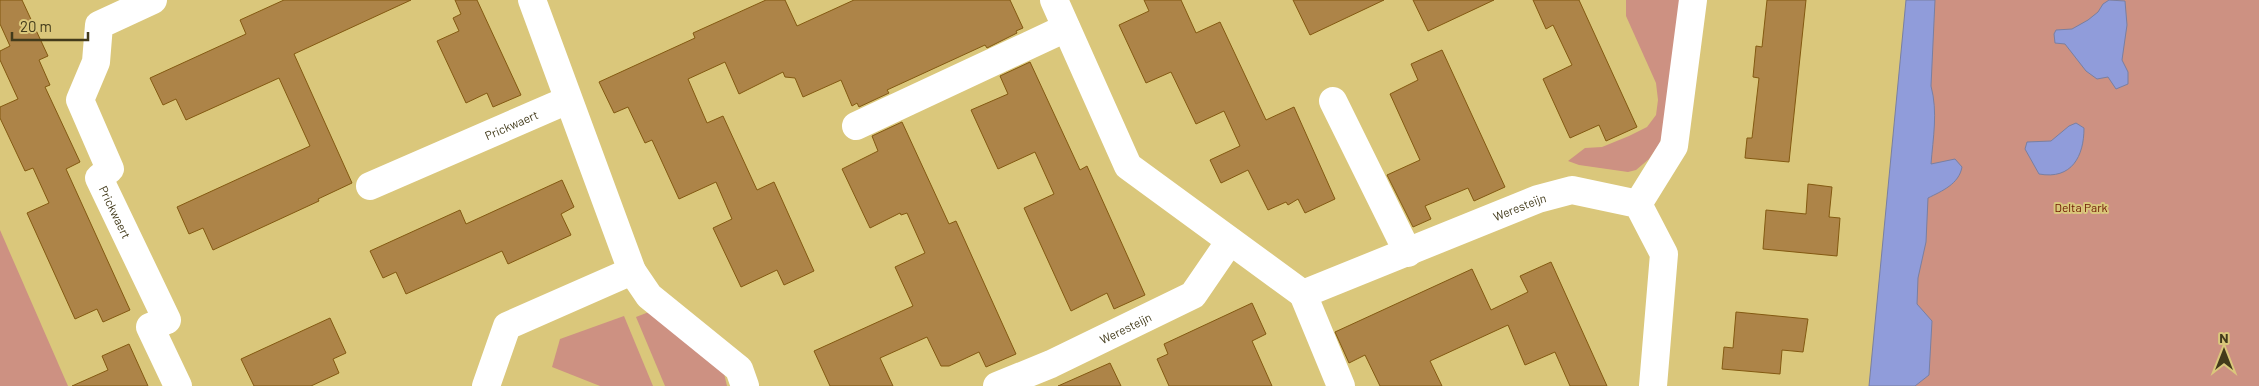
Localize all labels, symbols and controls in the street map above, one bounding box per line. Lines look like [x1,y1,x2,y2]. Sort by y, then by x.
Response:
scale bar [12,10,89,42]
text: 20 m [20,17,52,35]
street label: Prickwaert [482,107,540,142]
street label: Prickwaert [97,183,134,241]
street label: Weresteijn [1491,190,1547,223]
park label: Delta Park [2054,200,2108,214]
street label: Weresteijn [1097,309,1154,346]
north arrow [2199,326,2249,376]
text: N [2219,329,2229,346]

